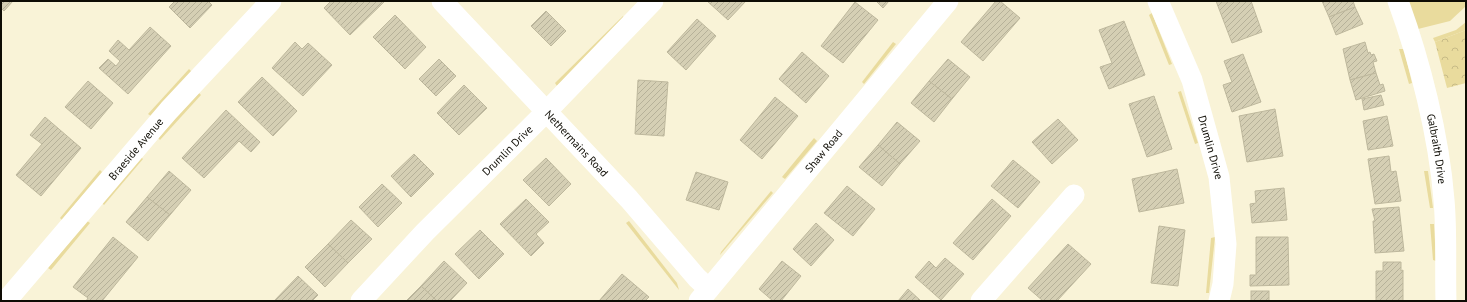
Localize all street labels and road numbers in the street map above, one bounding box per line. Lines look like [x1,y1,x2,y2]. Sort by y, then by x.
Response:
street label: Nethermains Road [542,107,611,180]
street label: Galbraith Drive [1424,112,1449,185]
street label: Drumlin Drive [1195,114,1226,181]
street label: Braeside Avenue [105,115,167,183]
street label: Drumlin Drive [479,122,536,178]
street label: Shaw Road [802,127,845,175]

